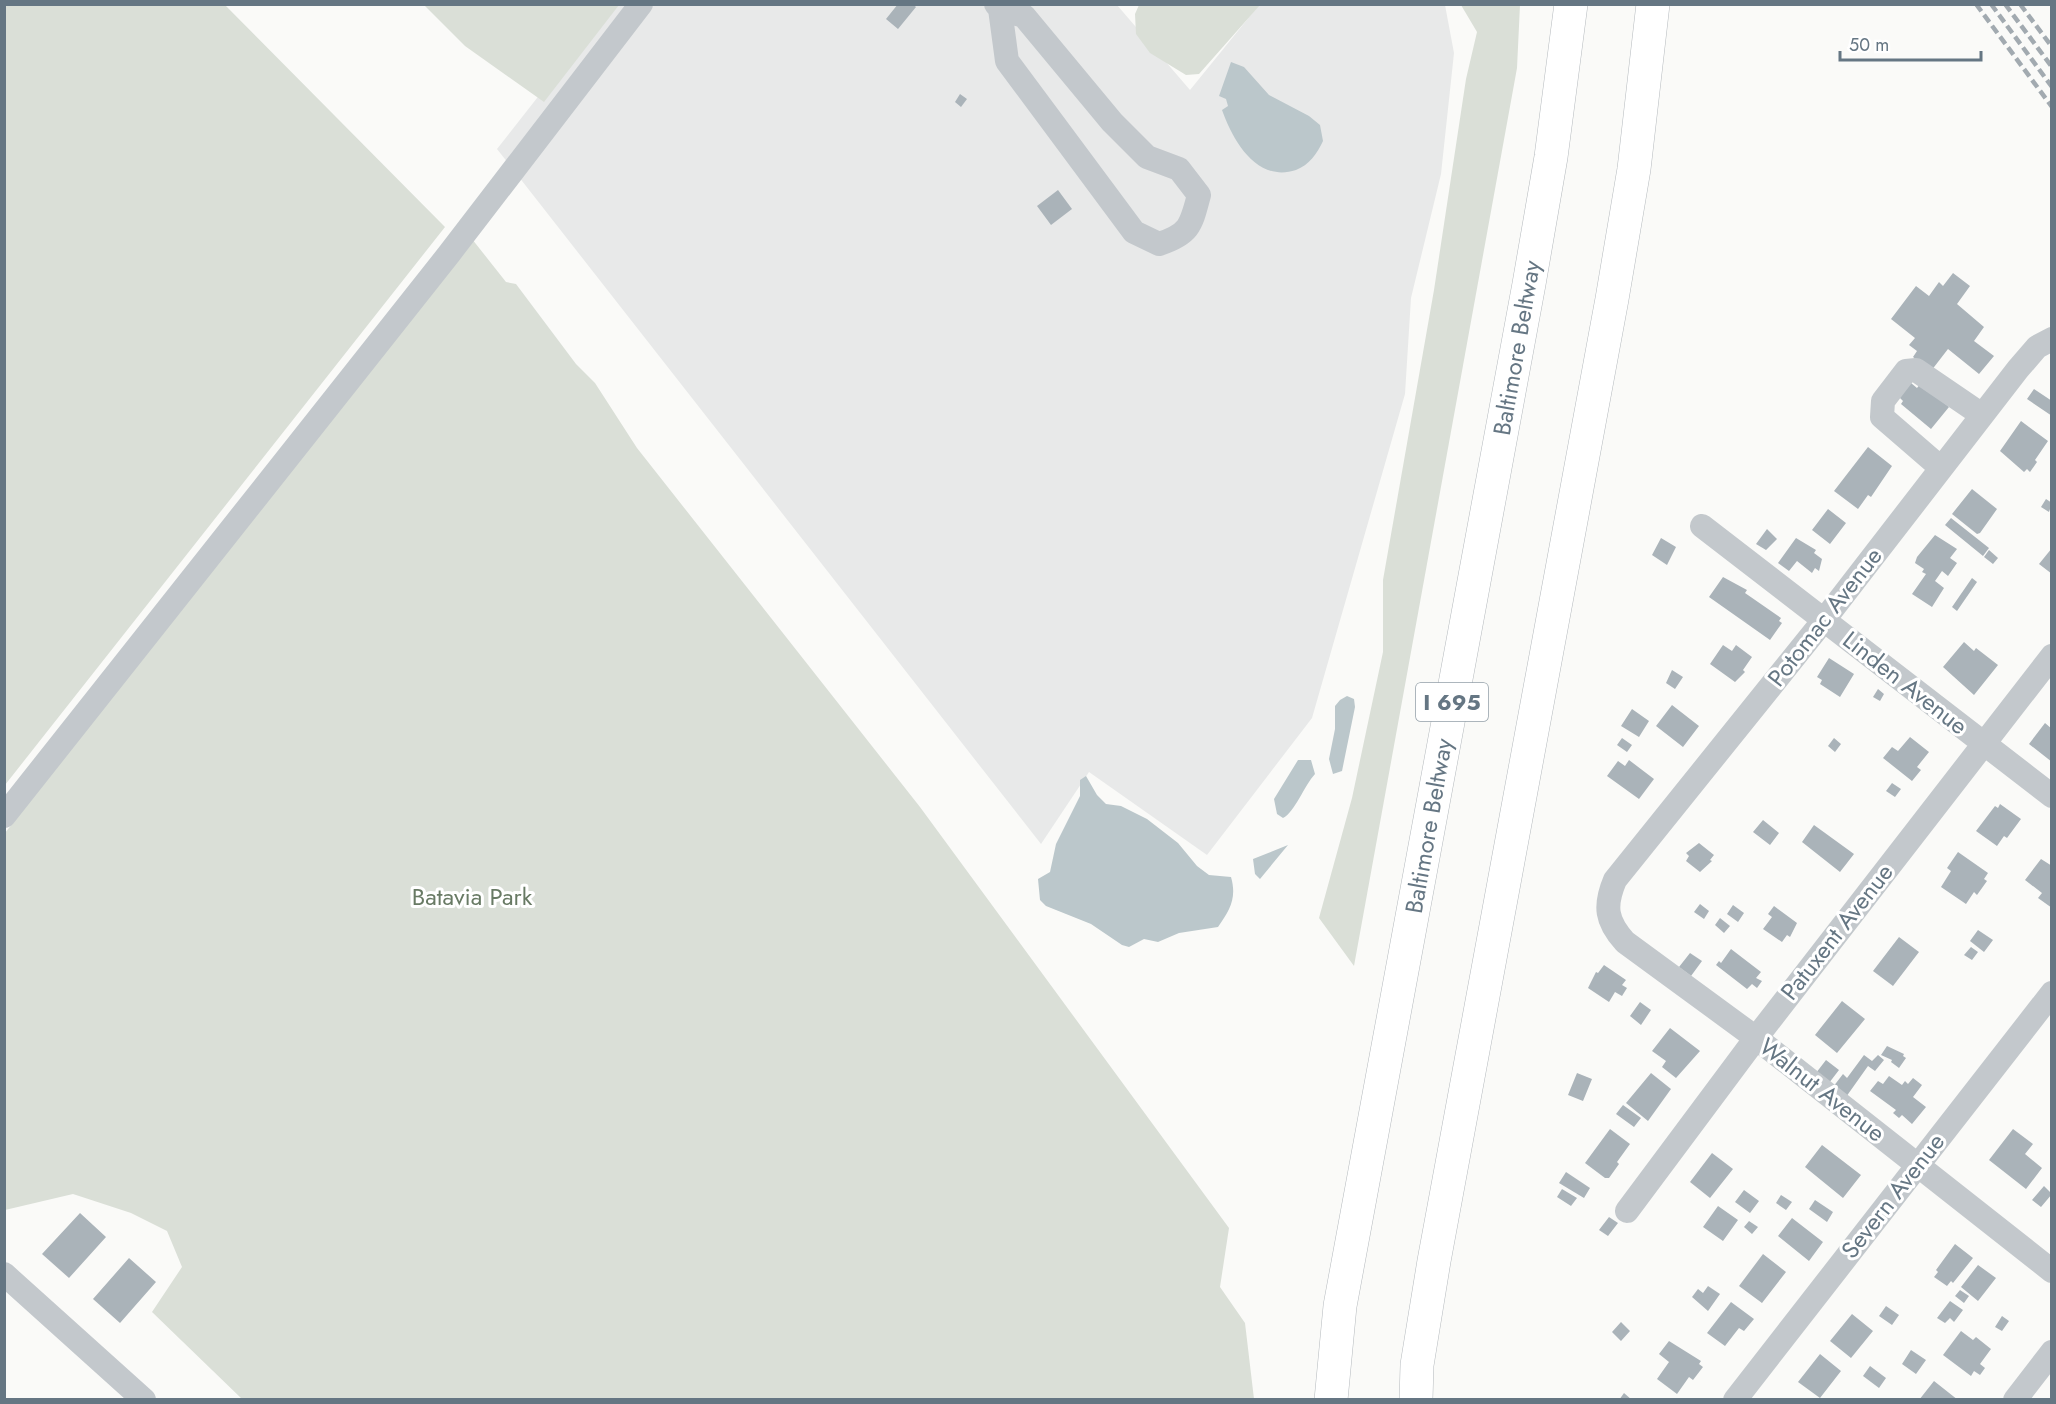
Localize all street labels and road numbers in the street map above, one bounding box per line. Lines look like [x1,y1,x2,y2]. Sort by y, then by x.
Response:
street label: Baltimore Beltway [1484,257,1549,438]
street label: Potomac Avenue [1759,540,1890,694]
street label: Linden Avenue [1835,623,1975,743]
road number: I 695 [1416,683,1488,721]
street label: Baltimore Beltway [1396,735,1461,916]
street label: Patuxent Avenue [1772,856,1901,1007]
street label: Walnut Avenue [1752,1029,1893,1150]
street label: Severn Avenue [1832,1126,1953,1266]

